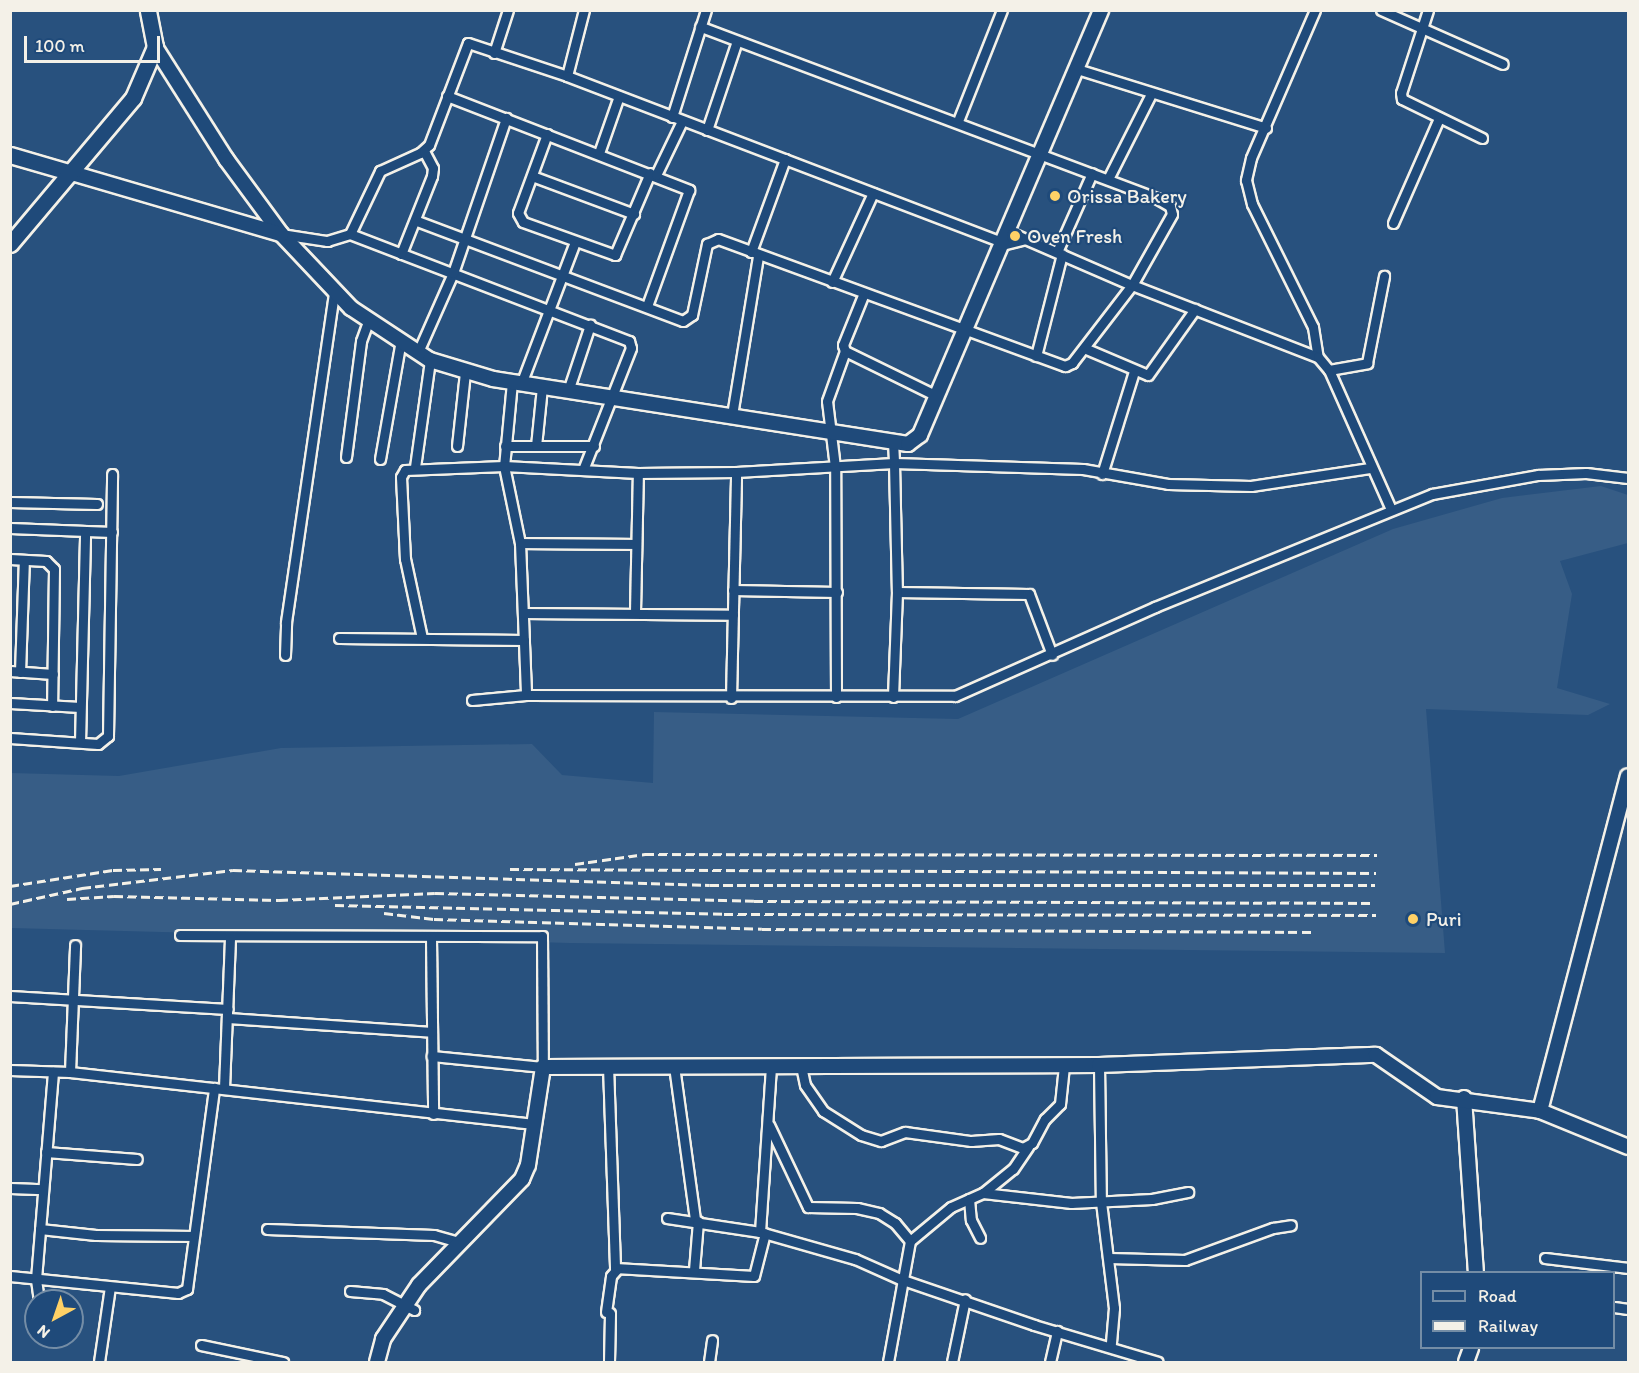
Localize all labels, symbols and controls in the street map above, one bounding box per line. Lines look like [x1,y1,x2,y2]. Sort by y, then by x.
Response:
scale bar [27,24,164,62]
text: 100 m [35,35,85,57]
place label: Orissa Bakery [1067,184,1187,208]
marker: Orissa Bakery [1048,189,1062,203]
place label: Oven Fresh [1027,224,1123,248]
marker: Oven Fresh [1008,229,1022,243]
place label: Puri [1426,907,1462,931]
marker: Puri [1404,910,1422,928]
legend [1420,1271,1615,1349]
text: Road [1478,1285,1517,1307]
north arrow [24,1289,84,1349]
text: Railway [1478,1315,1538,1337]
text: N [33,1321,54,1342]

